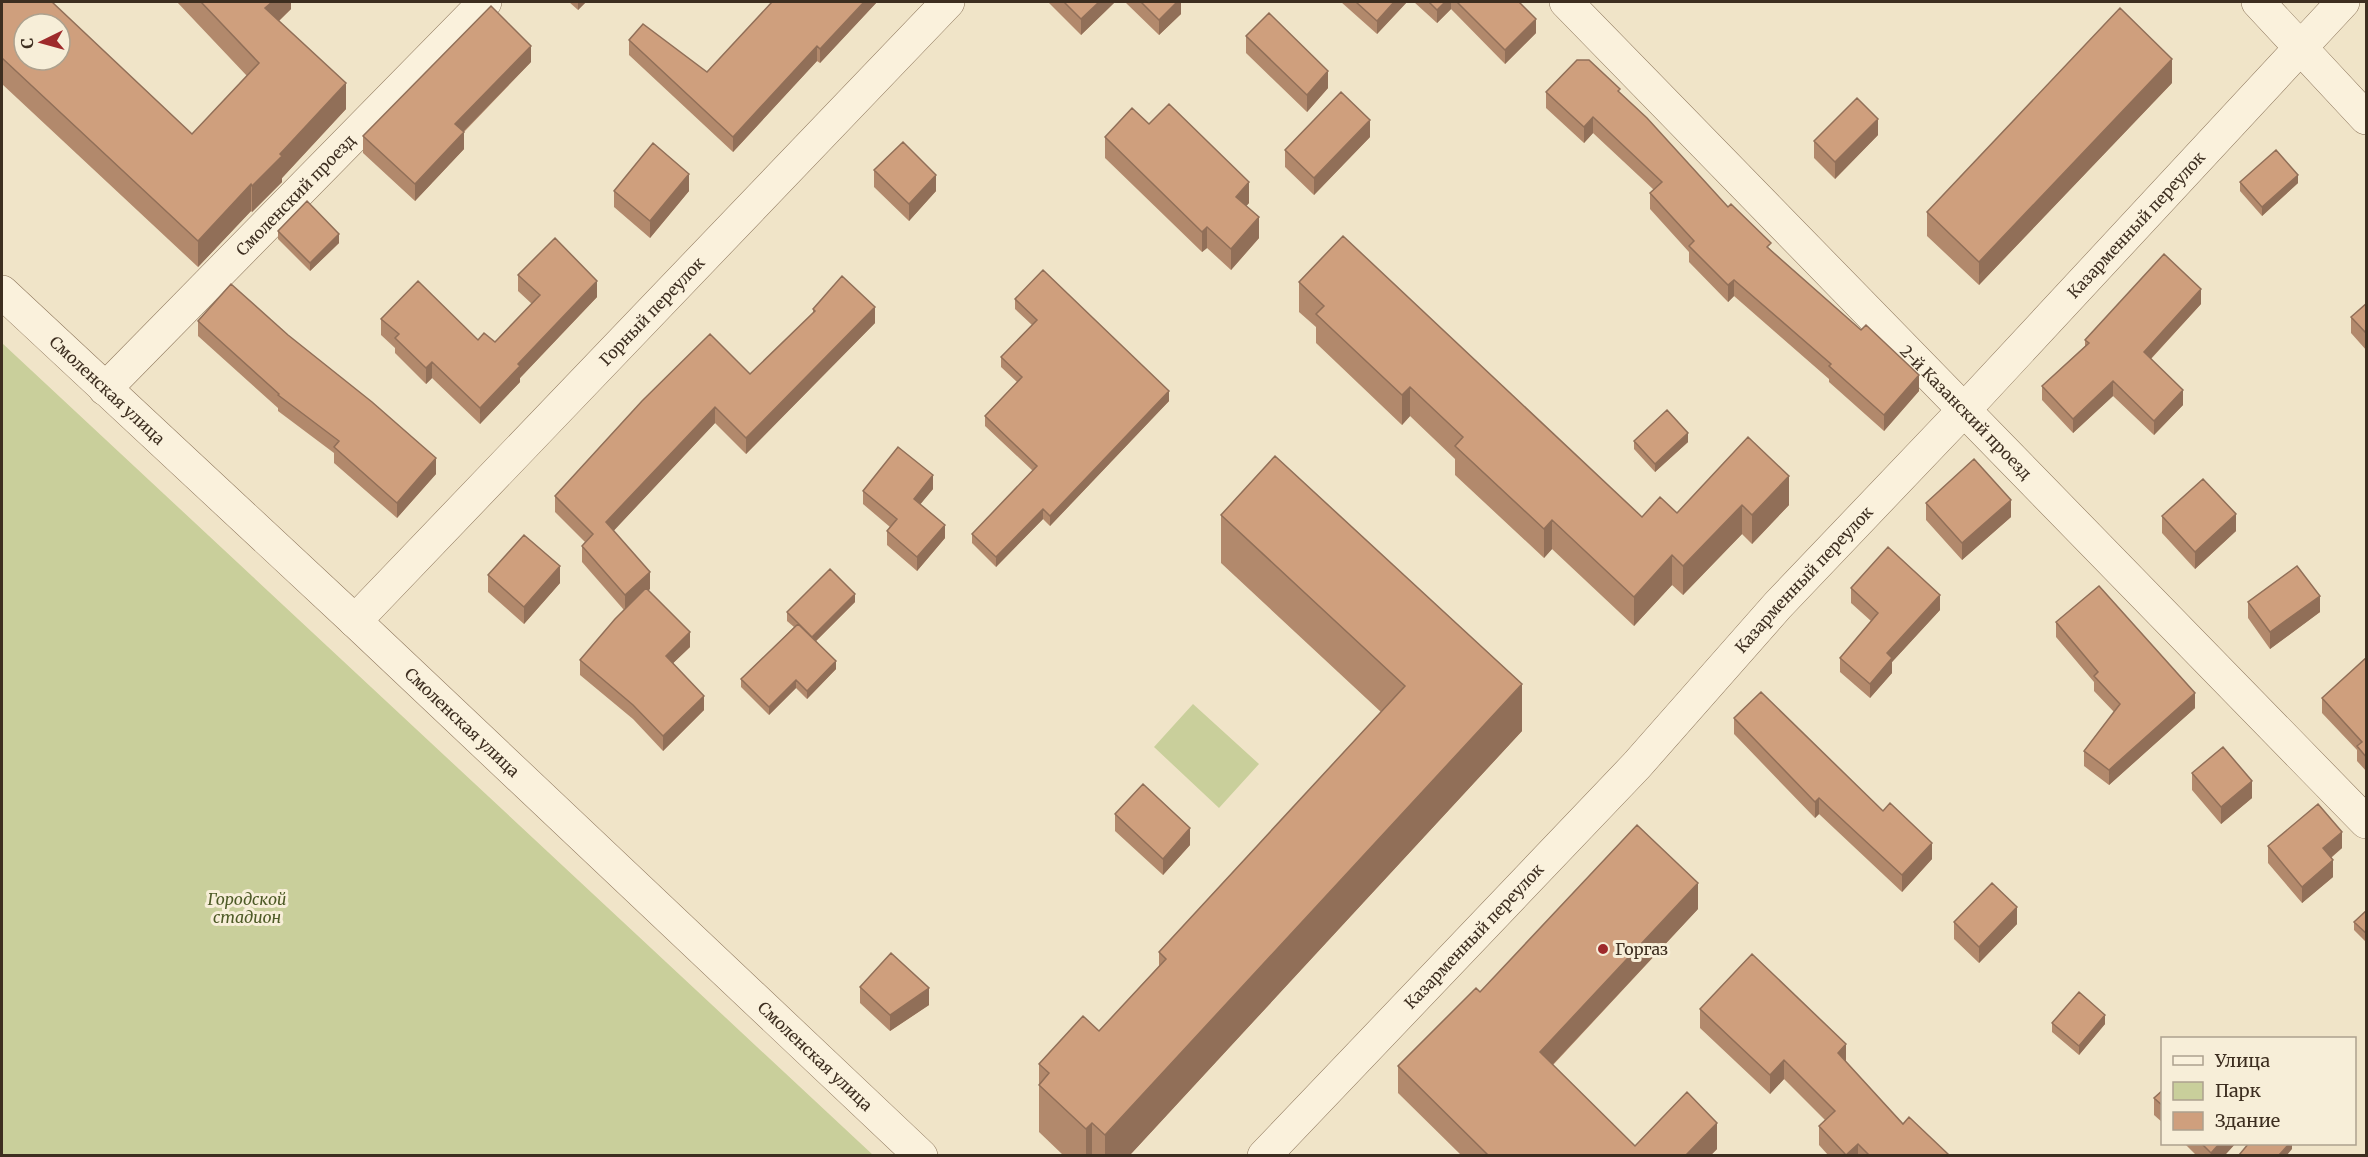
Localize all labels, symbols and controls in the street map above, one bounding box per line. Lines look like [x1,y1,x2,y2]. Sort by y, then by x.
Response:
north arrow [12,12,72,72]
text: С [17,37,37,49]
street label: Смоленский проезд [232,130,359,260]
street label: Казарменный переулок [2063,147,2209,302]
street label: Горный переулок [595,253,709,370]
street label: Смоленская улица [46,332,169,449]
street label: 2-й Казанский проезд [1896,341,2036,483]
street label: Казарменный переулок [1731,502,1877,657]
street label: Смоленская улица [401,663,524,781]
street label: Казарменный переулок [1400,859,1548,1013]
park label: Городской стадион [208,889,286,927]
place label: Горгаз [1615,939,1668,959]
marker: Горгаз [1596,942,1610,956]
street label: Смоленская улица [754,997,877,1115]
legend [2161,1037,2356,1145]
text: Улица [2214,1049,2270,1072]
text: Парк [2215,1079,2261,1102]
text: Здание [2215,1109,2280,1132]

